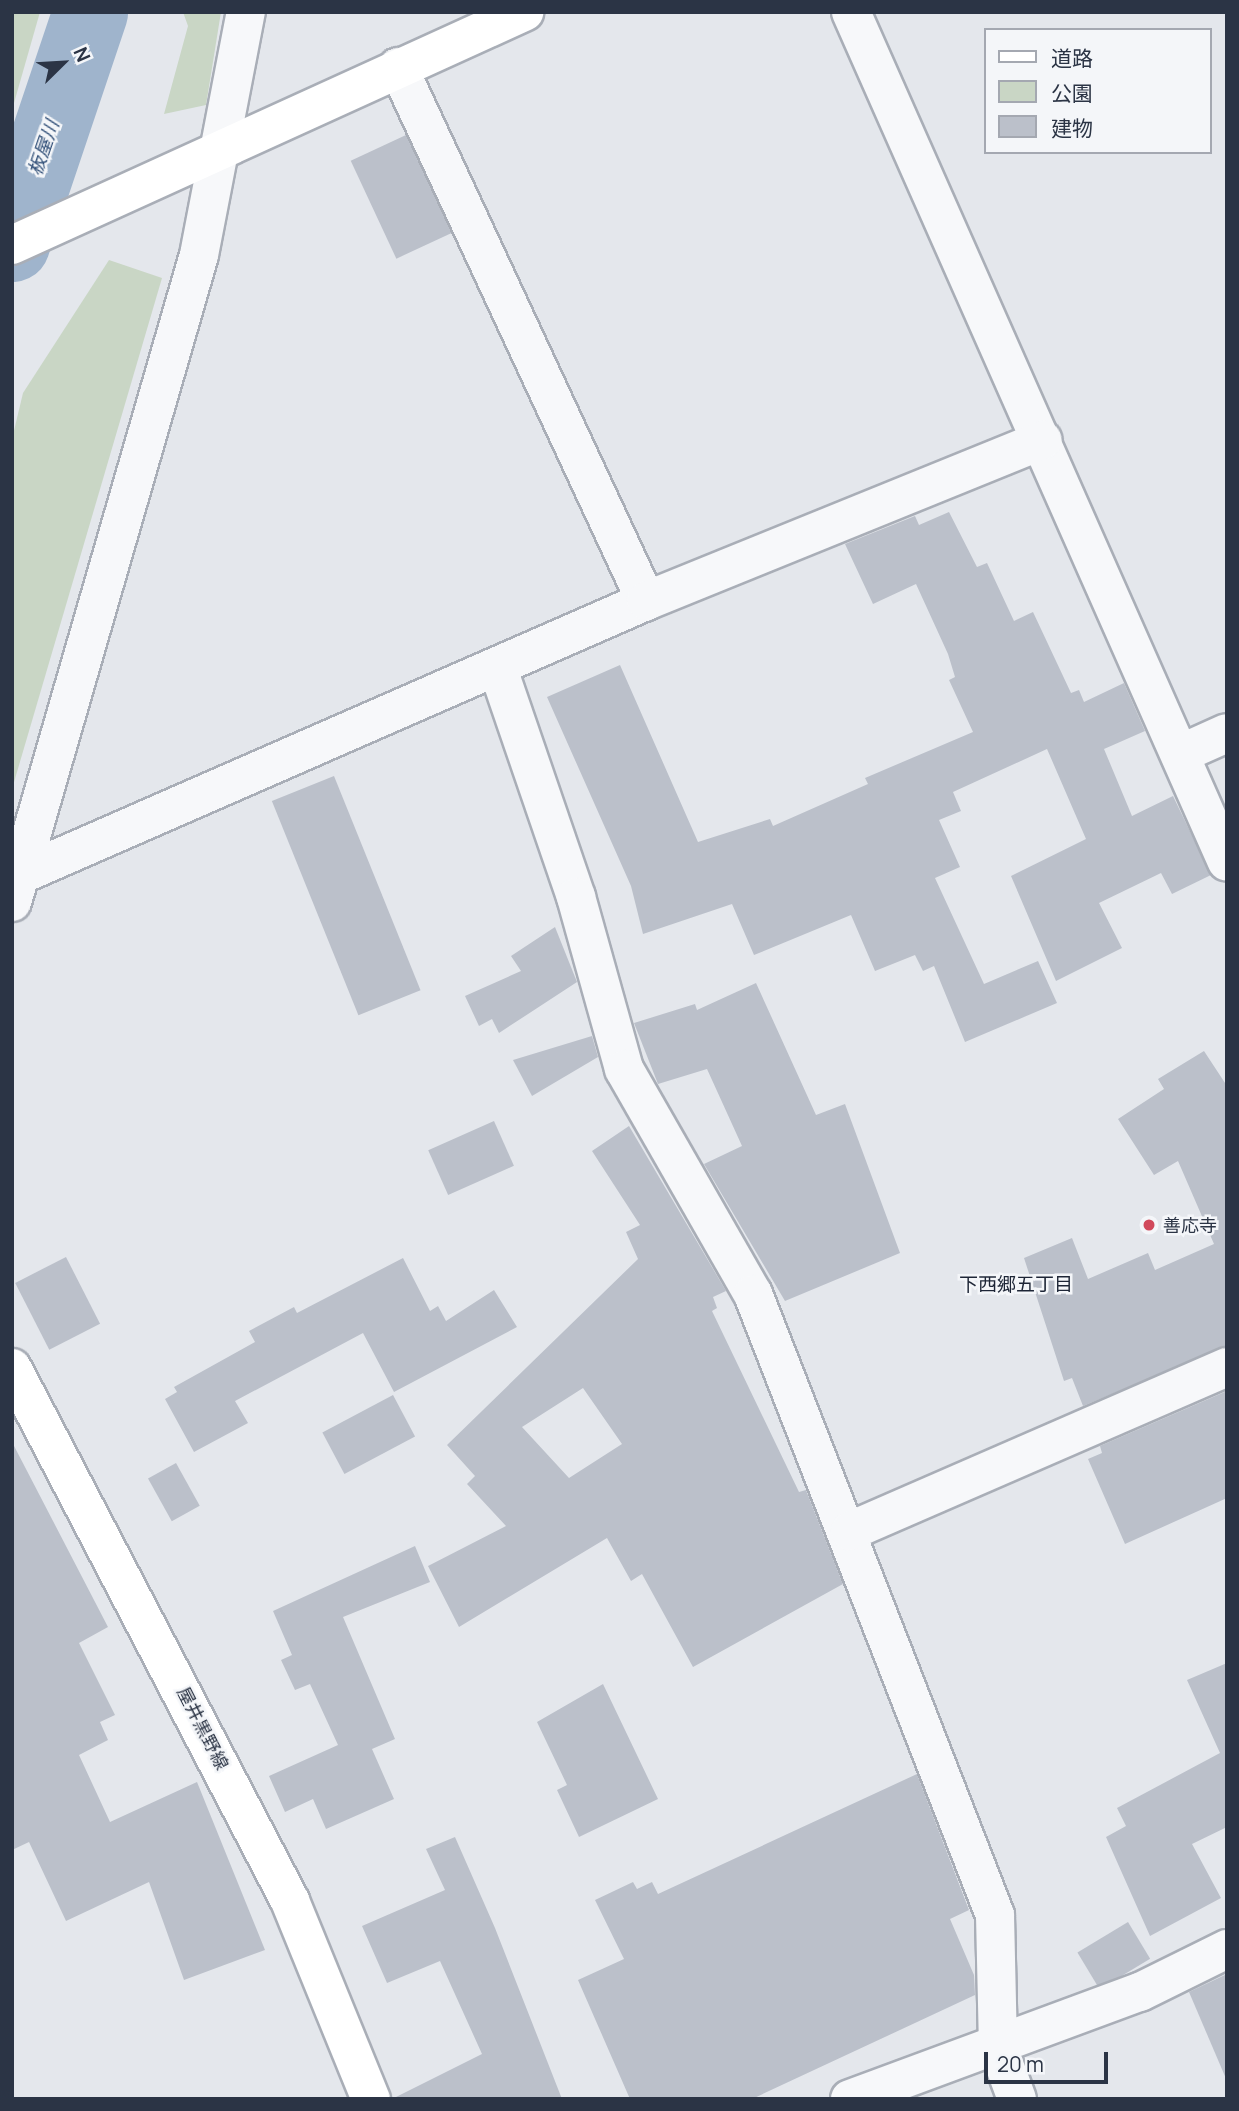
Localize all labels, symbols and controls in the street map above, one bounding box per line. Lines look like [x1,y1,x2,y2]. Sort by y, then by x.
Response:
north arrow [28,28,98,98]
legend [984,28,1211,154]
text: N [68,43,97,66]
text: 道路 [1051,44,1093,72]
text: 公園 [1051,79,1093,107]
text: 建物 [1051,114,1093,142]
water label: 板屋川 [24,117,64,179]
place label: 善応寺 [1163,1214,1217,1236]
marker: 善応寺 [1141,1217,1157,1233]
district label: 下西郷五丁目 [959,1274,1073,1296]
street label: 屋井黒野線 [173,1683,233,1773]
scale bar [987,2038,1111,2082]
text: 20 m [997,2050,1044,2078]

